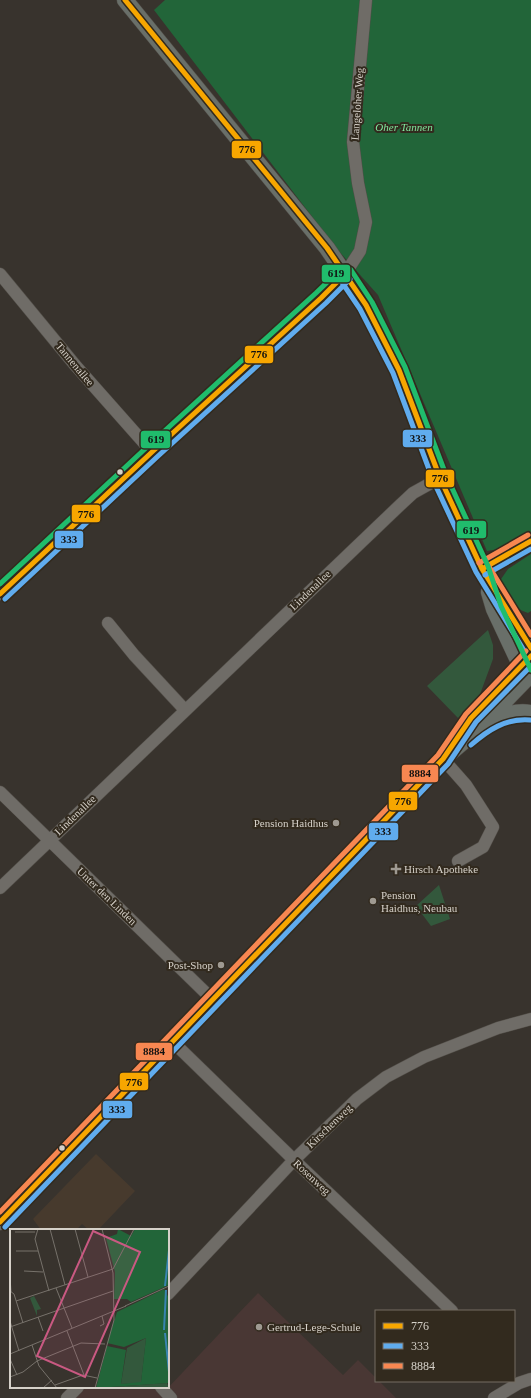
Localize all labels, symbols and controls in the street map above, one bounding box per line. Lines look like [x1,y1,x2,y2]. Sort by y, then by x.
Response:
street label: Langeloher Weg [348,67,366,141]
park label: Oher Tannen [375,121,433,133]
line badge: 776 [231,140,262,159]
text: 776 [239,143,256,155]
line badge: 619 [321,264,351,283]
text: 619 [328,267,345,279]
street label: Tannenallee [53,340,97,388]
line badge: 776 [244,345,274,364]
text: 776 [251,348,268,360]
line badge: 333 [402,429,433,448]
line badge: 619 [140,430,171,449]
text: 333 [410,432,427,444]
text: 619 [148,433,165,445]
unlabelled marker [115,467,125,477]
line badge: 776 [425,469,455,488]
text: 776 [432,472,449,484]
line badge: 776 [71,504,101,523]
text: 776 [78,508,95,520]
line badge: 619 [456,520,487,539]
text: 619 [463,524,480,536]
line badge: 333 [54,530,84,549]
text: 333 [61,533,78,545]
street label: Lindenallee [287,568,333,612]
line badge: 8884 [401,764,439,783]
text: 8884 [409,767,432,779]
line badge: 776 [388,791,418,811]
street label: Lindenallee [52,793,98,837]
text: 776 [395,795,412,807]
place label: Pension Haidhus [254,817,328,829]
marker: Pension Haidhus [331,818,341,828]
line badge: 333 [368,822,399,841]
text: 333 [375,825,392,837]
place label: Hirsch Apotheke [404,863,478,875]
marker: Hirsch Apotheke [391,864,401,874]
street label: Unter den Linden [75,865,139,928]
place label: Pension Haidhus, Neubau [381,889,458,914]
marker: Pension Haidhus, Neubau [368,896,378,906]
place label: Post-Shop [168,959,213,971]
marker: Post-Shop [216,960,226,970]
line badge: 8884 [135,1042,173,1061]
text: 8884 [143,1045,166,1057]
line badge: 776 [119,1072,149,1091]
text: 776 [126,1076,143,1088]
line badge: 333 [102,1100,133,1119]
street label: Kirschenweg [304,1101,354,1150]
text: 333 [109,1103,126,1115]
unlabelled marker [57,1143,67,1153]
street label: Rosenweg [291,1157,333,1197]
inset map [10,1229,169,1388]
legend [375,1310,515,1382]
text: 776 [411,1319,429,1333]
place label: Gertrud-Lege-Schule [267,1321,361,1333]
marker: Gertrud-Lege-Schule [254,1322,264,1332]
text: 333 [411,1339,429,1353]
text: 8884 [411,1359,435,1373]

